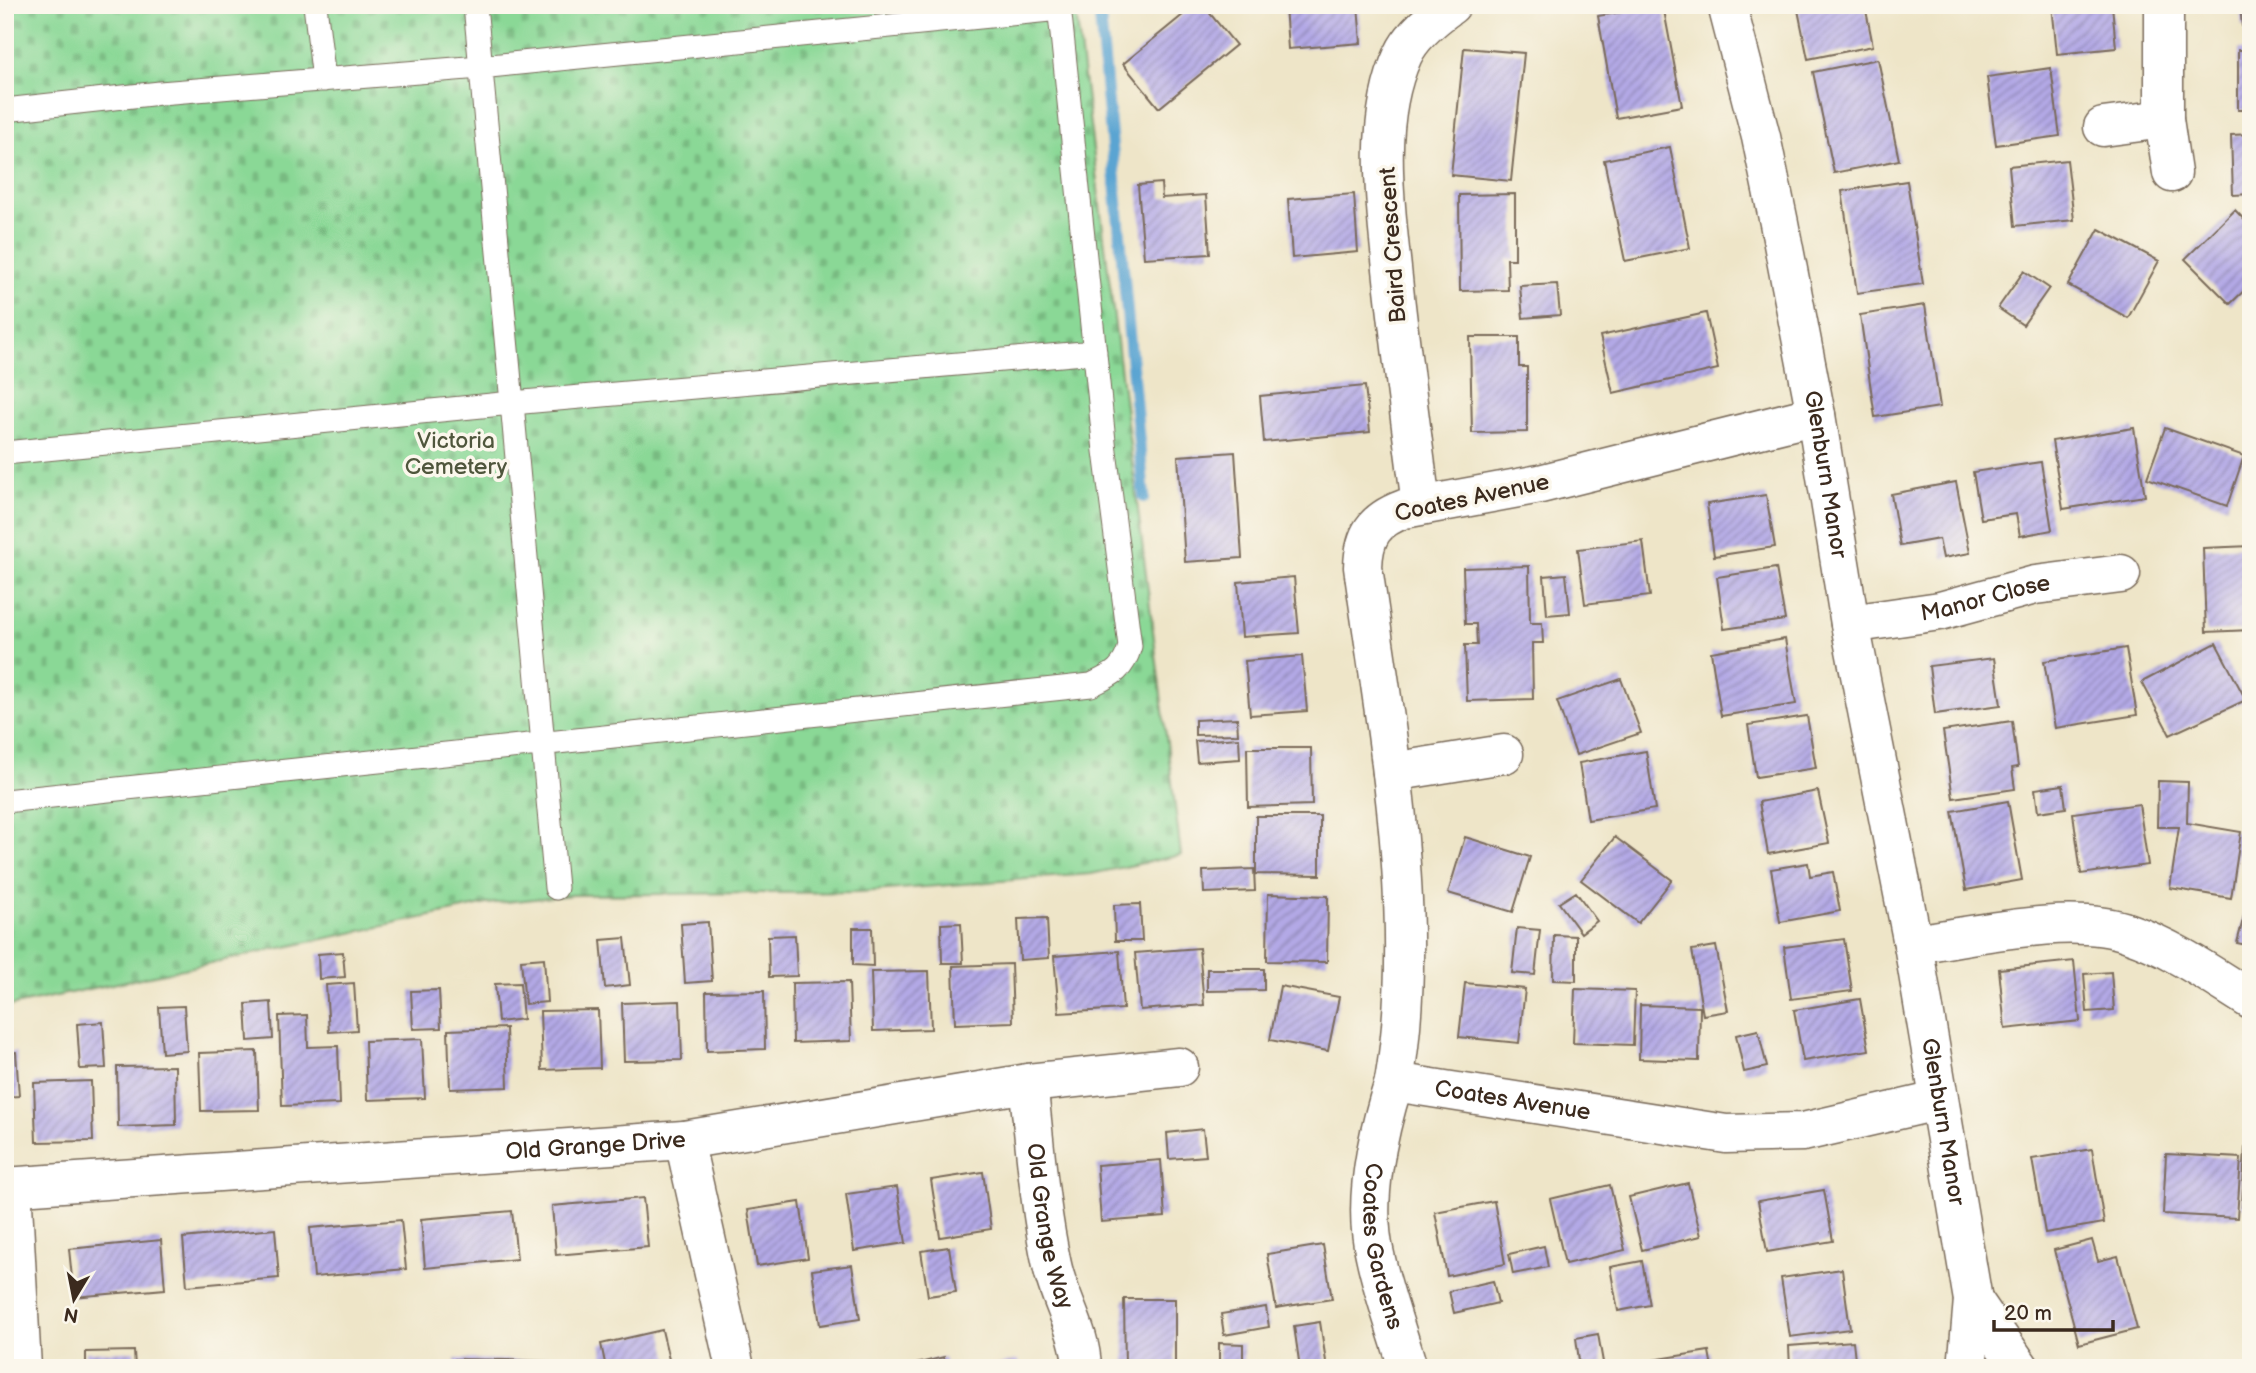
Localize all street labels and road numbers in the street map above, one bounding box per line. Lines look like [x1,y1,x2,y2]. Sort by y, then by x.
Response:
street label: Baird Crescent [1374,166,1412,324]
street label: Glenburn Manor [1798,388,1853,561]
street label: Coates Avenue [1392,468,1552,528]
street label: Manor Close [1919,569,2052,628]
street label: Glenburn Manor [1915,1036,1971,1208]
street label: Coates Avenue [1433,1075,1593,1127]
street label: Old Grange Drive [505,1126,686,1166]
street label: Old Grange Way [1020,1142,1080,1314]
street label: Coates Gardens [1356,1161,1409,1333]

